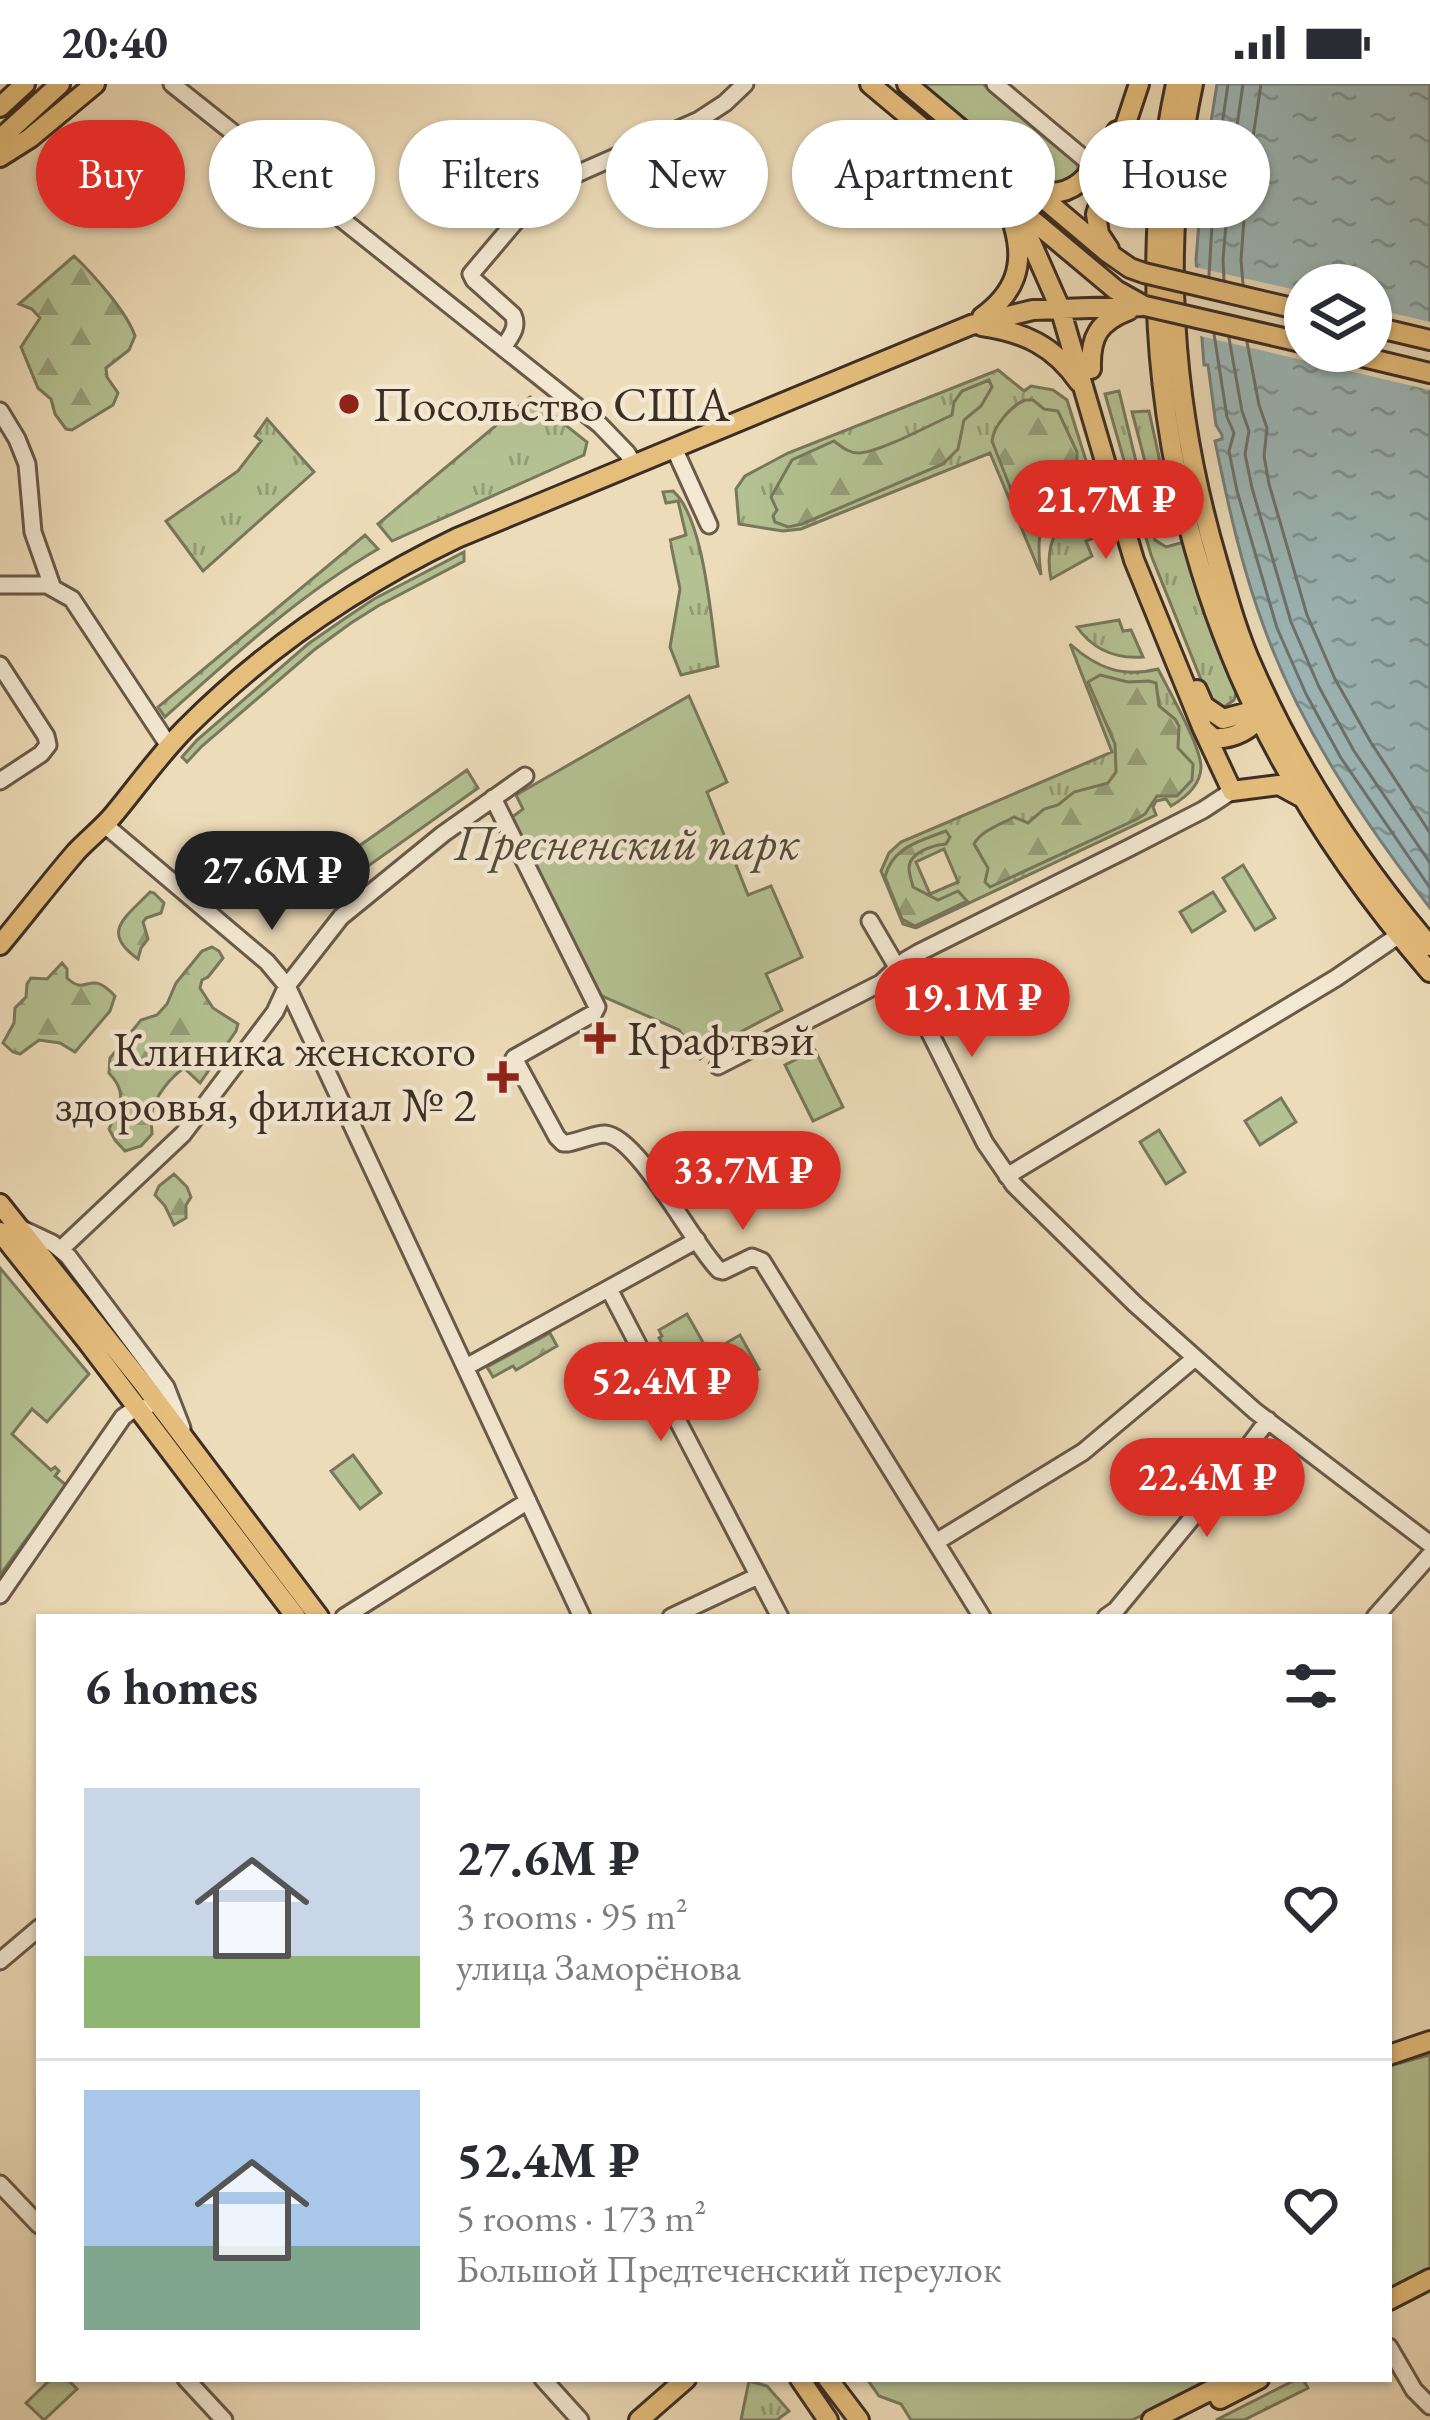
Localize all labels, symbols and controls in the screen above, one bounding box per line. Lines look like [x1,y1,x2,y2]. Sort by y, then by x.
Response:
text: 20:40 [60,13,168,71]
chip: Buy [36,120,185,228]
chip: Rent [209,120,375,228]
chip: Filters [399,120,582,228]
chip: New [606,120,768,228]
chip: Apartment [792,120,1055,228]
chip: House [1079,120,1270,228]
map controls [1284,264,1392,372]
button: layers [1284,264,1392,372]
place label: Посольство США [373,373,731,435]
marker: Посольство США [336,391,362,417]
pin: 21.7M ₽ [995,460,1217,562]
text: 21.7M ₽ [1036,473,1176,524]
park label: Пресненский парк [453,811,801,873]
pin: 27.6M ₽ [161,831,383,933]
text: 27.6M ₽ [202,844,342,895]
pin: 19.1M ₽ [861,958,1083,1060]
text: 19.1M ₽ [902,971,1042,1022]
place label: Крафтвэй [627,1007,815,1069]
place label: Клиника женского здоровья, филиал № 2 [54,1018,476,1135]
marker: Крафтвэй [584,1022,616,1054]
marker: Клиника женского здоровья, филиал № 2 [487,1061,519,1093]
pin: 33.7M ₽ [632,1131,854,1233]
text: 33.7M ₽ [673,1144,813,1195]
pin: 52.4M ₽ [550,1342,772,1444]
text: 52.4M ₽ [591,1355,731,1406]
pin: 22.4M ₽ [1096,1438,1318,1540]
text: 22.4M ₽ [1137,1451,1277,1502]
text: 6 homes [84,1653,258,1719]
icon: filters [1278,1653,1344,1719]
text: 27.6M ₽ [456,1824,640,1890]
icon: home [180,1836,324,1980]
icon: heart [1278,1875,1344,1941]
text: 3 rooms · 95 m² [456,1890,688,1941]
text: улица Заморёнова [456,1941,741,1992]
text: 52.4M ₽ [456,2126,640,2192]
icon: home [180,2138,324,2282]
icon: heart [1278,2177,1344,2243]
text: 5 rooms · 173 m² [456,2192,707,2243]
text: Большой Предтеченский переулок [456,2243,1002,2294]

